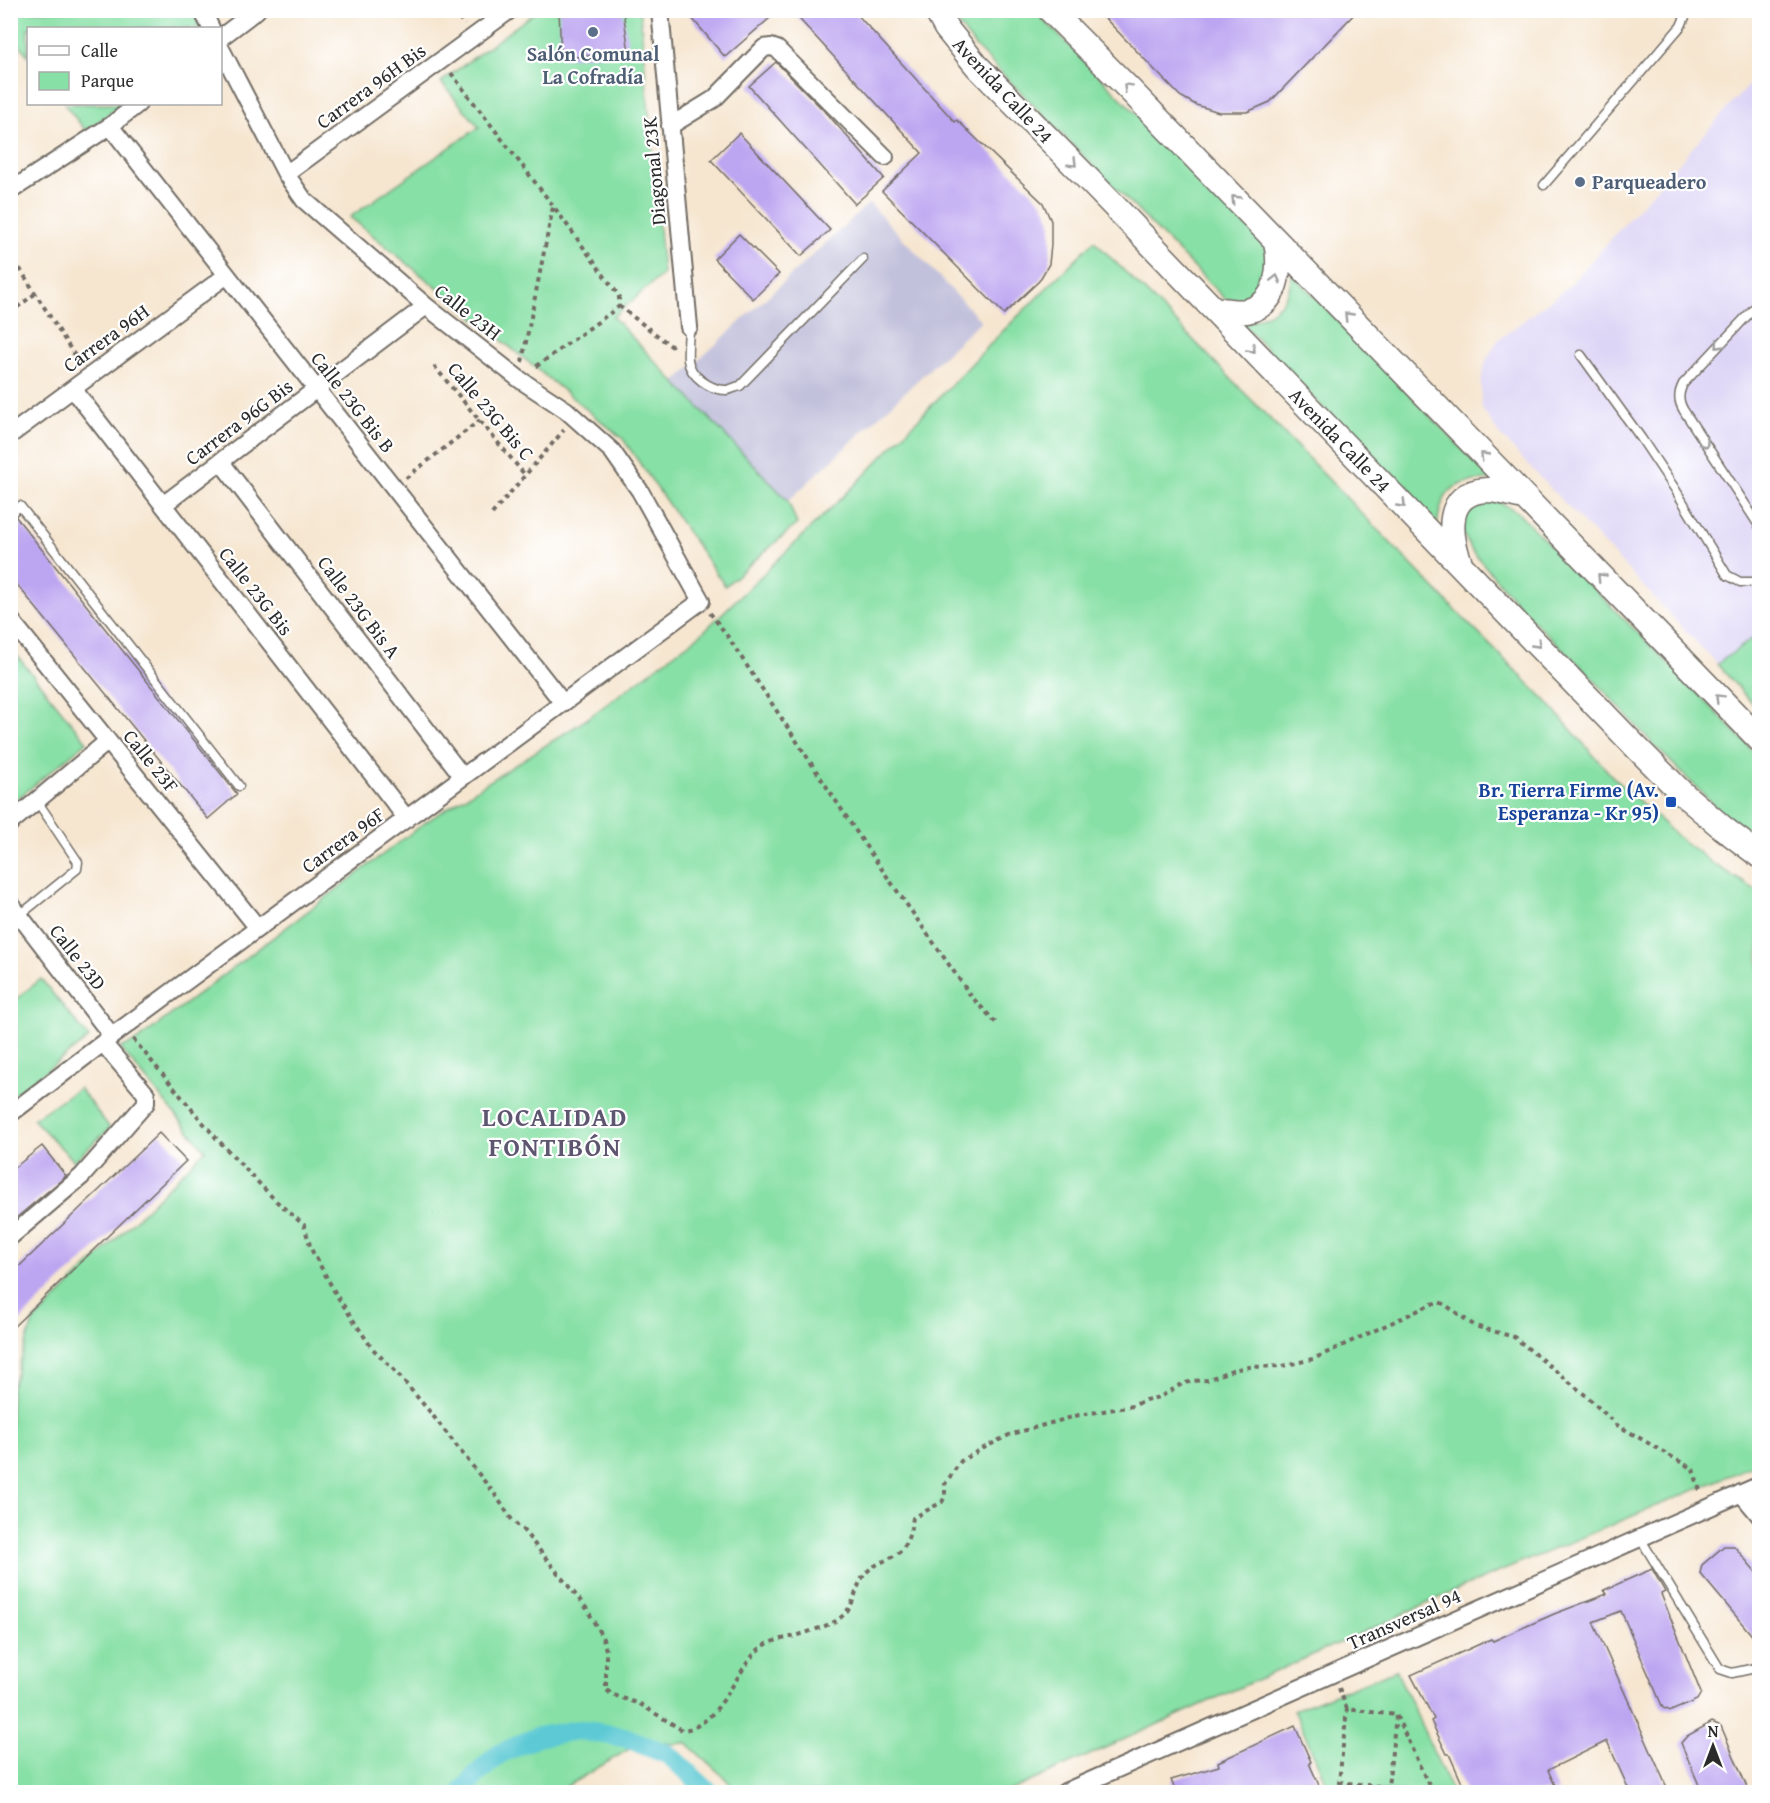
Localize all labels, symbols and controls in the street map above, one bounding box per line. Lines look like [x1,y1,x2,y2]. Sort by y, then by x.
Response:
marker: Salón Comunal La Cofradía [586,25,600,39]
legend [27,27,222,105]
street label: Avenida Calle 24 [946,30,1060,149]
street label: Carrera 96H Bis [310,36,432,135]
text: Calle [81,37,118,64]
place label: Salón Comunal La Cofradía [527,39,659,91]
text: Parque [81,67,134,94]
one-way arrow [1123,84,1134,94]
street label: Diagonal 23K [634,115,673,227]
one-way arrow [1065,156,1076,167]
place label: Parqueadero [1592,167,1707,196]
marker: Parqueadero [1573,175,1587,189]
one-way arrow [1231,195,1242,205]
one-way arrow [1269,274,1282,284]
street label: Calle 23H [429,276,508,347]
street label: Carrera 96H [57,296,155,379]
one-way arrow [1344,312,1355,323]
one-way arrow [1716,338,1727,349]
one-way arrow [1245,342,1256,352]
street label: Calle 23G Bis B [305,345,402,458]
street label: Calle 23G Bis C [441,355,541,466]
street label: Carrera 96G Bis [179,371,299,472]
street label: Avenida Calle 24 [1283,381,1398,499]
one-way arrow [1698,437,1709,448]
one-way arrow [1480,452,1491,463]
one-way arrow [1394,497,1405,508]
street label: Calle 23G Bis [212,540,300,641]
street label: Calle 23G Bis A [311,549,408,664]
one-way arrow [1598,574,1609,585]
one-way arrow [1530,637,1541,648]
one-way arrow [1715,695,1726,706]
street label: Calle 23F [117,723,186,799]
place label: Br. Tierra Firme (Av. Esperanza - Kr 95) [1479,775,1659,827]
marker: Br. Tierra Firme (Av. Esperanza - Kr 95) [1664,795,1678,809]
street label: Carrera 96F [295,799,390,880]
street label: Calle 23D [43,918,113,996]
district label: LOCALIDAD FONTIBÓN [482,1097,628,1166]
street label: Transversal 94 [1342,1581,1465,1657]
north arrow [1683,1716,1743,1776]
text: N [1708,1719,1719,1743]

